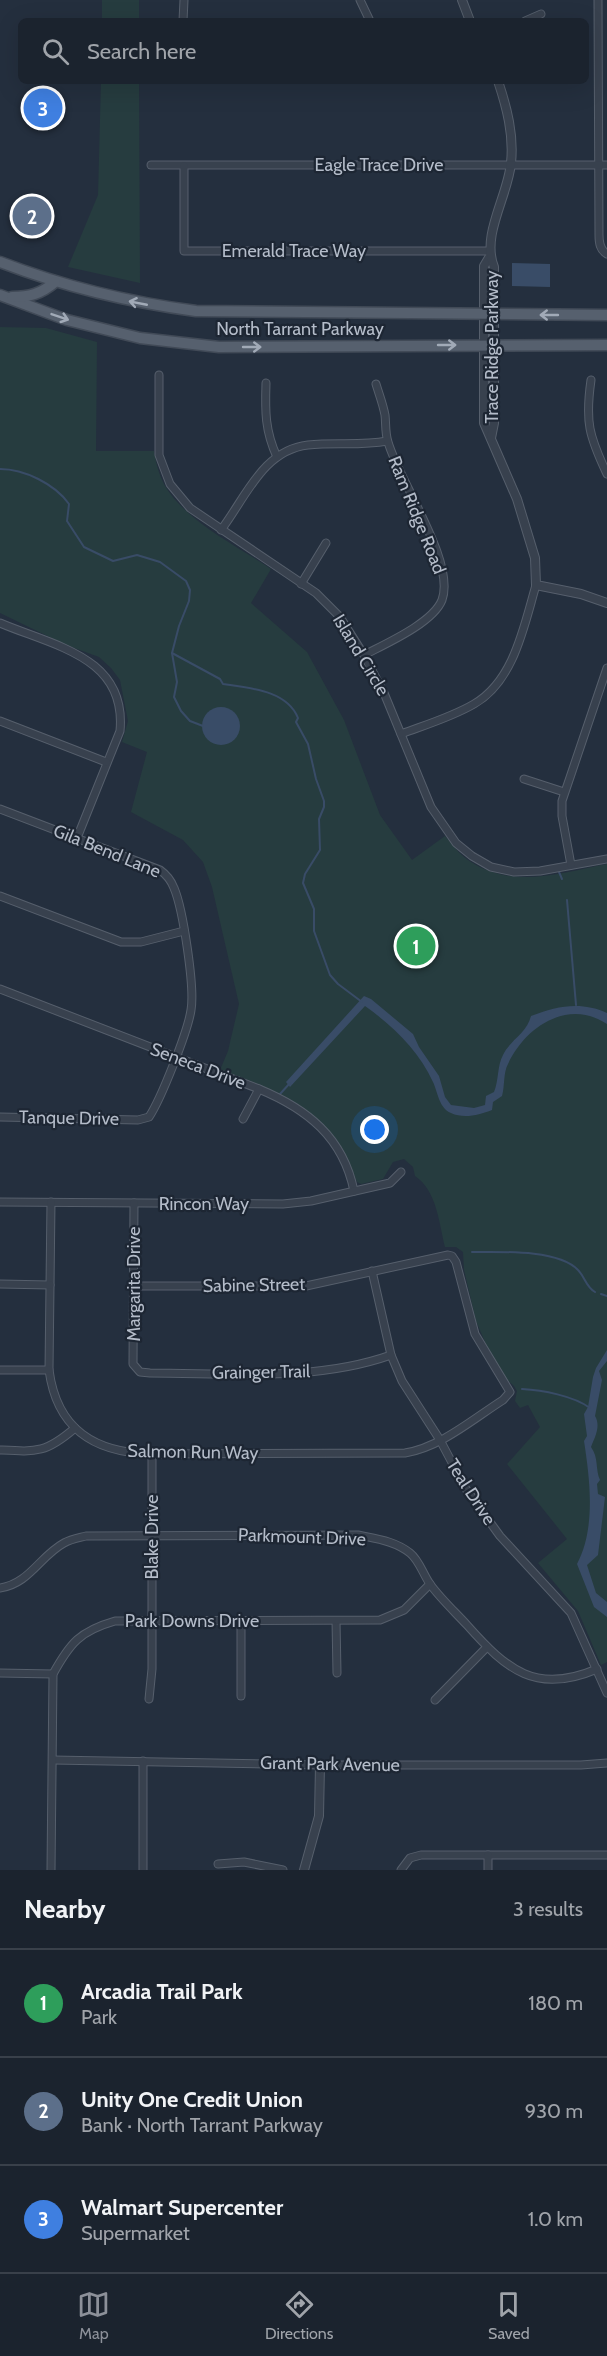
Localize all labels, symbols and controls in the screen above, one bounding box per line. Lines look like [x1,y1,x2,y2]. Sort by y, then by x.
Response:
search box [18,18,589,84]
icon: search [39,35,72,68]
text: Search here [87,38,196,65]
pin: 3 [24,86,63,130]
street label: Eagle Trace Drive [315,154,443,176]
pin: 2 [12,194,51,238]
street label: Emerald Trace Way [222,240,366,262]
street label: Trace Ridge Parkway [481,270,503,424]
one-way arrow [129,297,148,308]
one-way arrow [539,309,559,321]
one-way arrow [50,313,69,324]
street label: North Tarrant Parkway [216,318,384,340]
one-way arrow [436,339,456,351]
one-way arrow [241,341,261,352]
street label: Ram Ridge Road [383,453,451,577]
street label: Island Circle [328,610,394,700]
street label: Gila Bend Lane [50,819,164,883]
pin: 1 [396,924,436,968]
street label: Seneca Drive [147,1038,249,1094]
street label: Tanque Drive [19,1106,119,1130]
your location [360,1115,389,1144]
street label: Rincon Way [159,1193,249,1215]
street label: Margarita Drive [123,1227,145,1341]
street label: Sabine Street [203,1273,305,1297]
street label: Grainger Trail [212,1360,311,1384]
street label: Salmon Run Way [127,1440,259,1464]
street label: Teal Drive [441,1455,501,1529]
street label: Blake Drive [141,1495,163,1579]
street label: Parkmount Drive [238,1524,366,1550]
street label: Park Downs Drive [125,1610,259,1632]
street label: Grant Park Avenue [260,1752,400,1776]
text: Nearby [24,1893,105,1925]
text: 3 results [513,1897,583,1921]
text: Arcadia Trail Park [81,1978,243,2005]
text: 1 [40,1991,47,2015]
text: 180 m [528,1991,583,2015]
text: Park [81,2005,117,2029]
text: Unity One Credit Union [81,2086,303,2113]
text: 2 [38,2099,49,2123]
text: 930 m [525,2099,583,2123]
text: Bank · North Tarrant Parkway [81,2113,323,2137]
text: Walmart Supercenter [81,2194,283,2221]
text: 3 [38,2207,49,2231]
text: 1.0 km [528,2207,583,2231]
text: Supermarket [81,2221,190,2245]
tab: Map [77,2288,110,2343]
tab: Directions [265,2288,333,2343]
tab: Saved [488,2288,530,2343]

